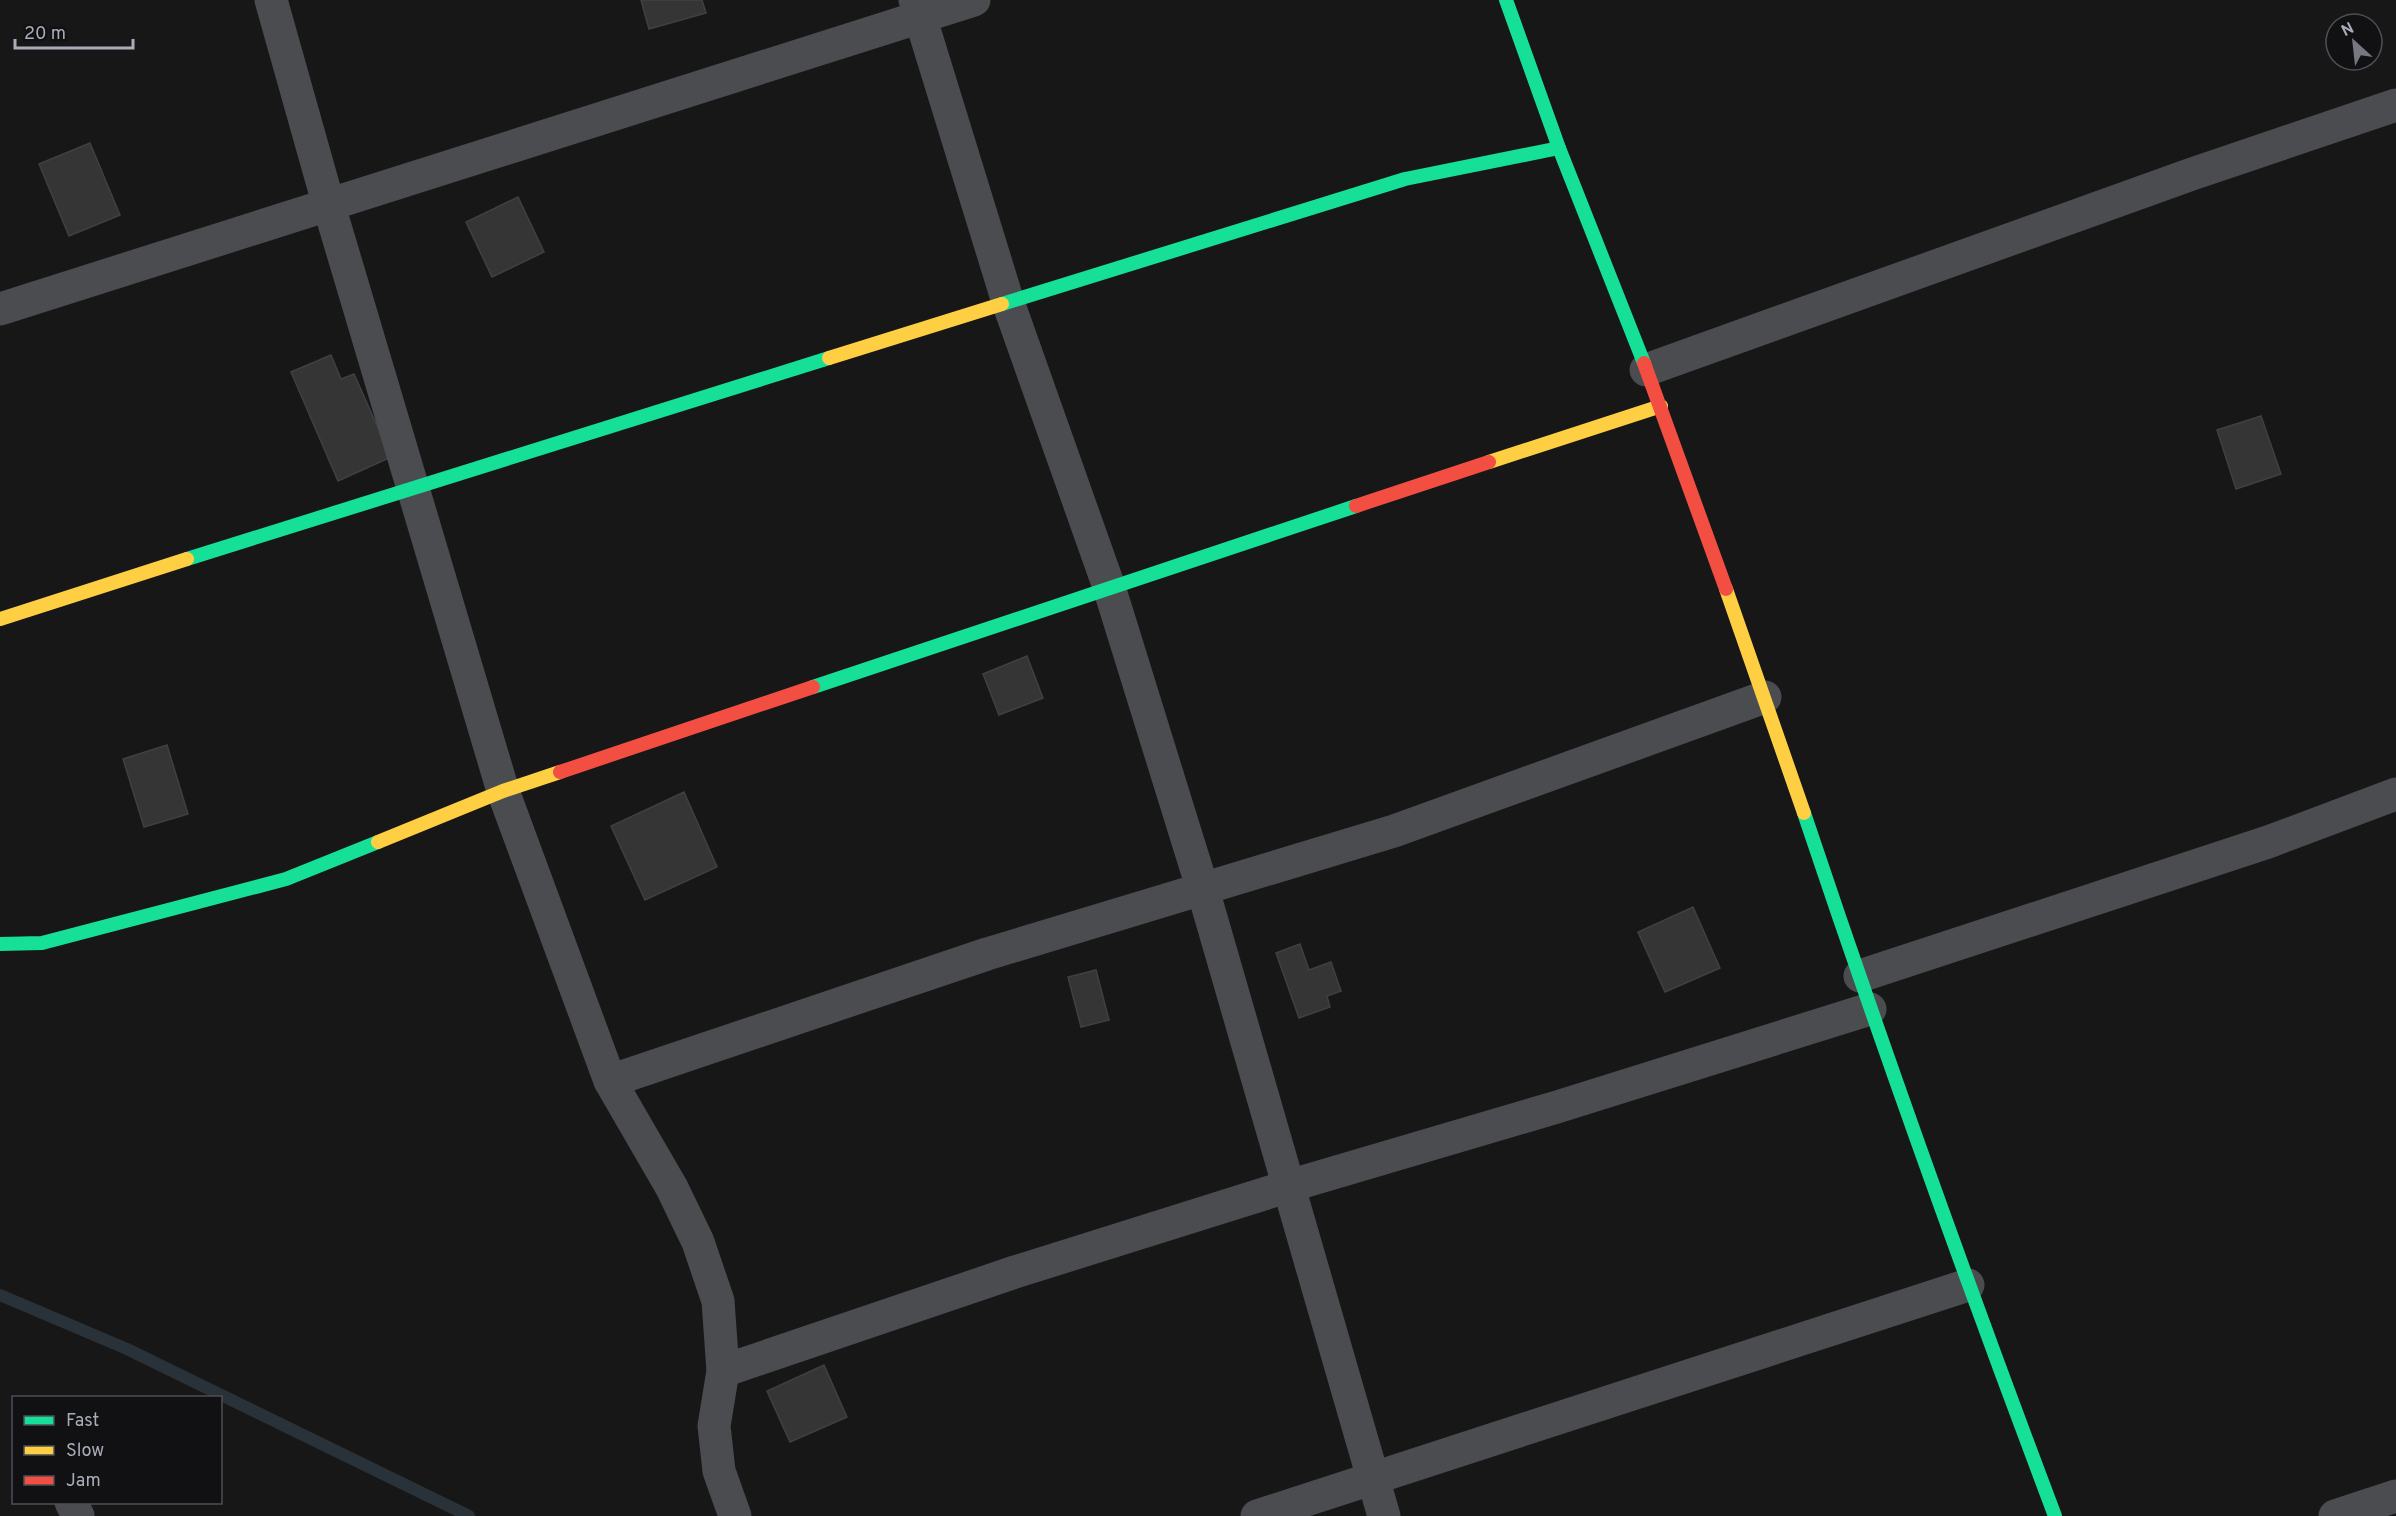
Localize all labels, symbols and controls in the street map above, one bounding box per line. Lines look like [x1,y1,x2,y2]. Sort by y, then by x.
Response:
scale bar [15,12,134,50]
north arrow [2324,12,2384,72]
text: N [2338,19,2358,42]
text: 20 m [24,23,66,46]
legend [12,1396,222,1504]
text: Fast [66,1410,99,1433]
text: Slow [66,1440,104,1463]
text: Jam [66,1470,101,1493]

